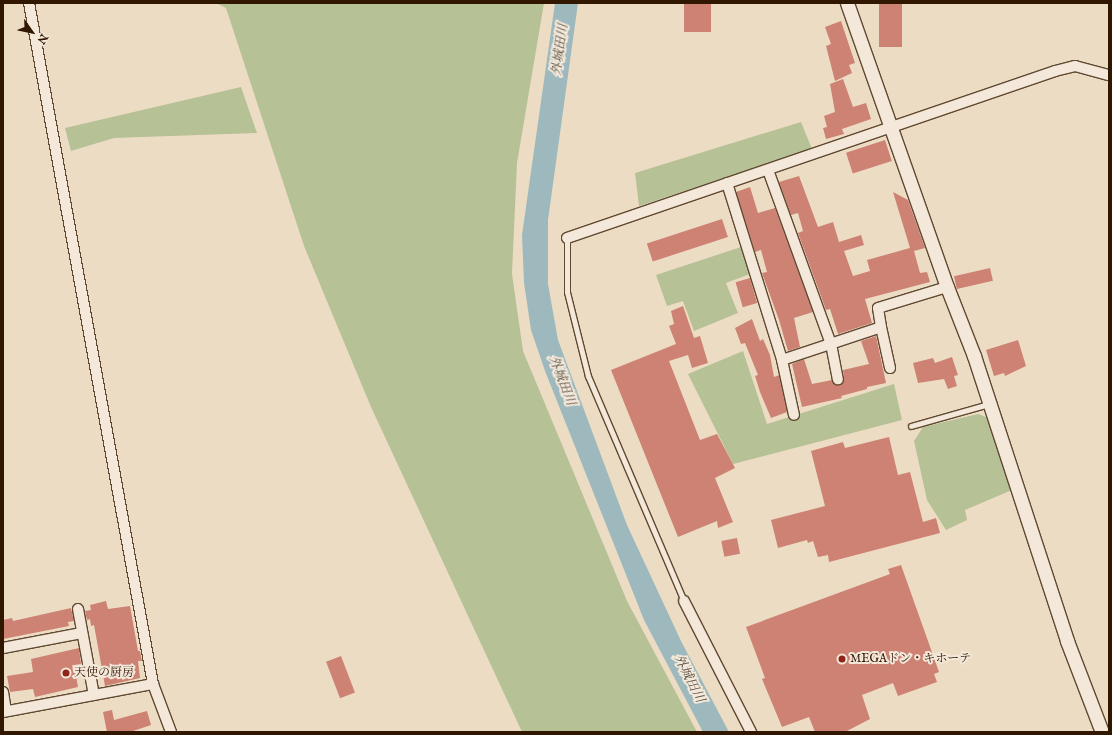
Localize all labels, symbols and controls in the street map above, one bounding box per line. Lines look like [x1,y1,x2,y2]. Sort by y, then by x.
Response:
north arrow [12,12,52,52]
water label: 外城田川 [550,23,572,77]
text: N [34,31,51,46]
water label: 外城田川 [544,354,578,408]
water label: 外城田川 [669,652,707,706]
place label: MEGAドン・キホーテ [850,652,971,666]
marker: MEGAドン・キホーテ [837,654,847,664]
place label: 天使の厨房 [74,666,134,680]
marker: 天使の厨房 [61,668,71,678]

